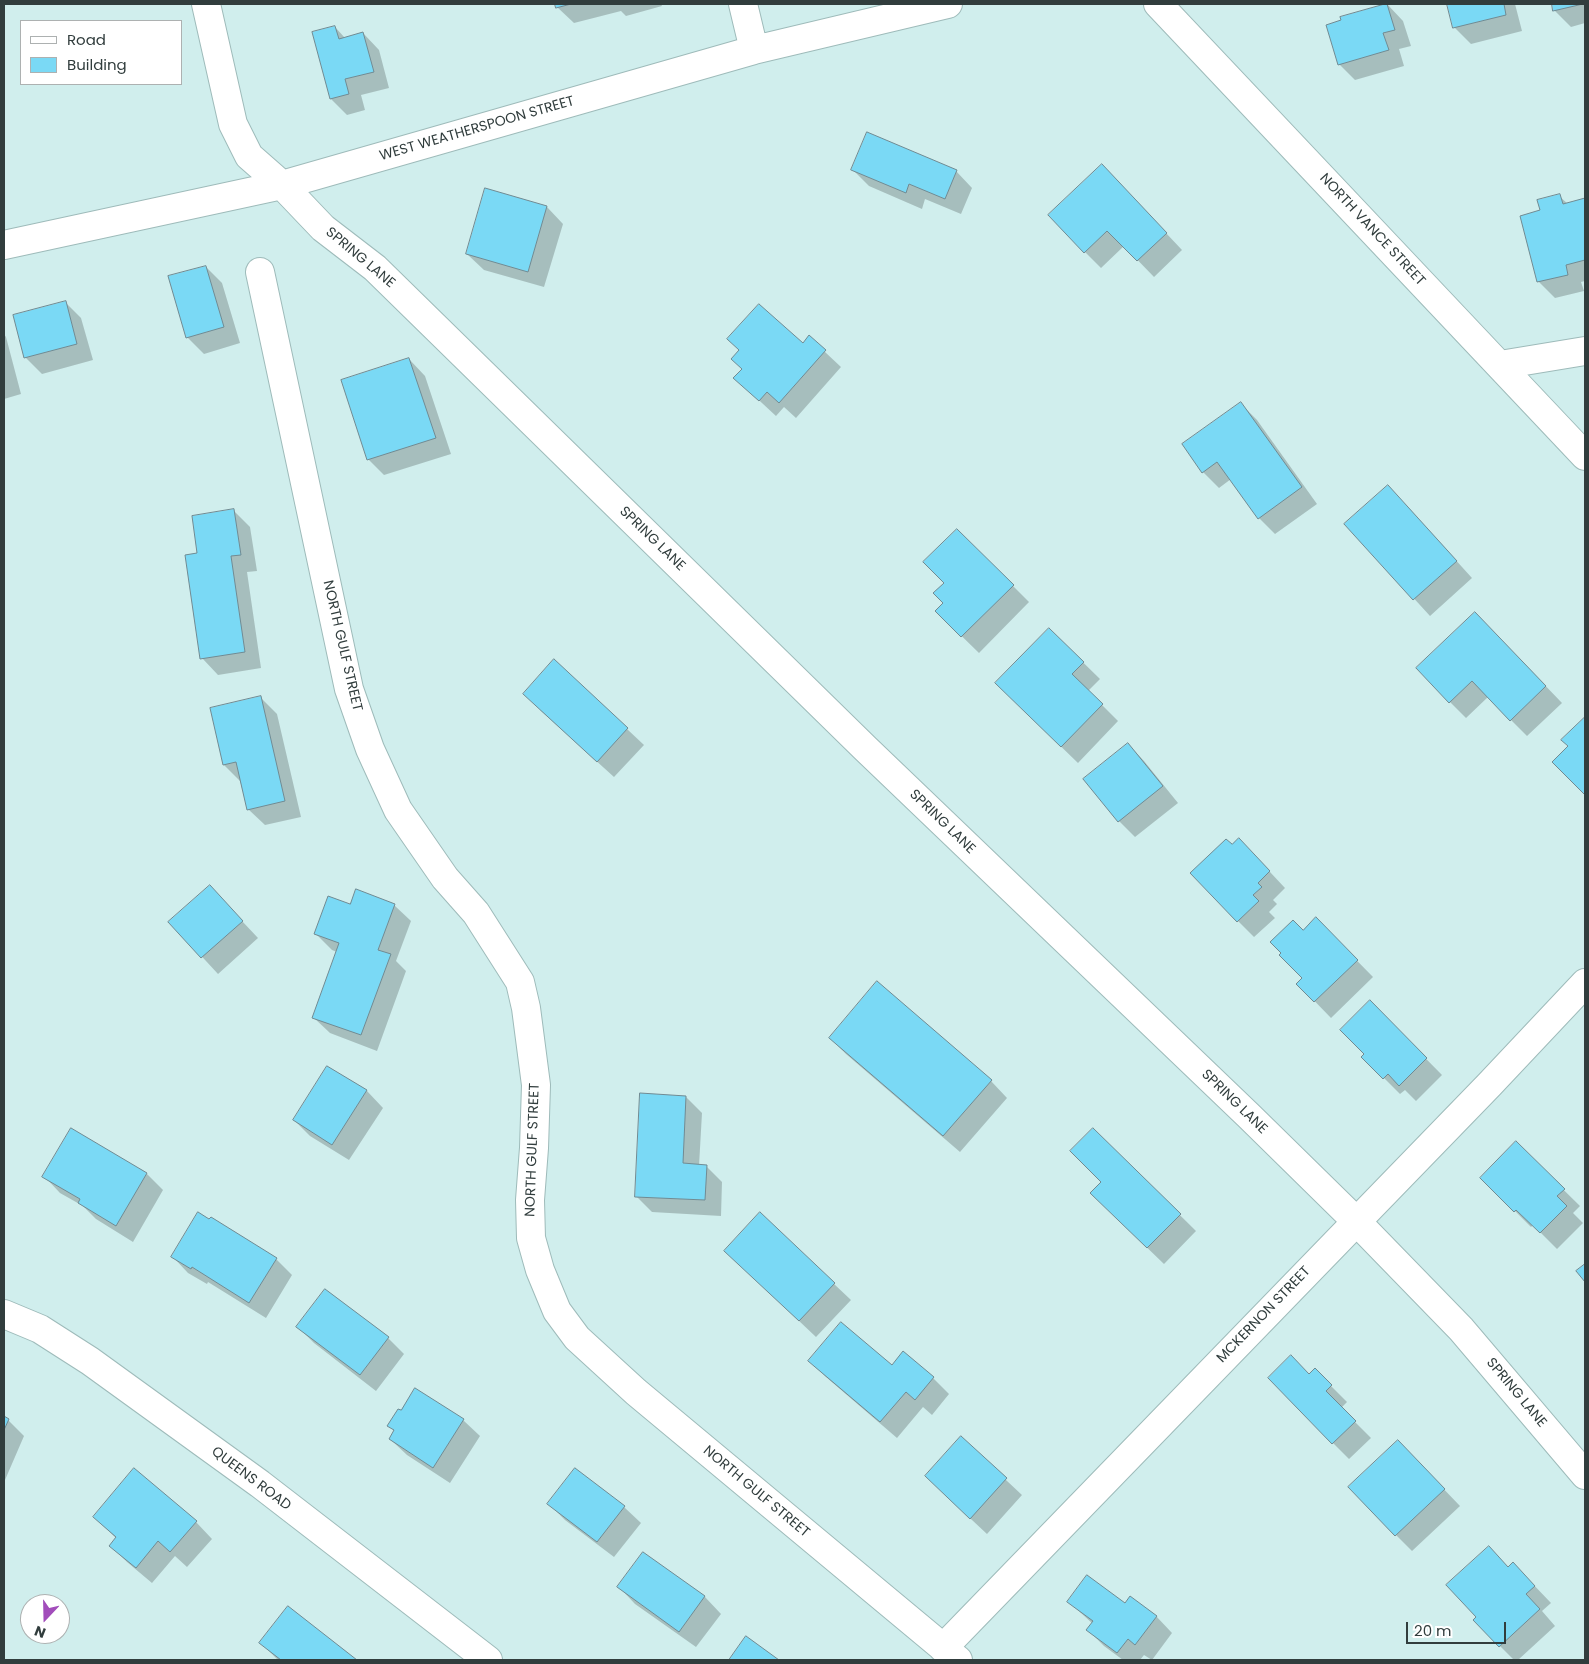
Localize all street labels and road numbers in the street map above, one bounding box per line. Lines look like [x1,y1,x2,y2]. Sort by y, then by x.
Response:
street label: WEST WEATHERSPOON STREET [378,93,576,165]
street label: NORTH VANCE STREET [1316,170,1428,290]
street label: SPRING LANE [322,224,398,292]
street label: SPRING LANE [615,503,689,575]
street label: NORTH GULF STREET [319,579,365,713]
street label: SPRING LANE [905,786,979,858]
street label: SPRING LANE [1197,1066,1271,1138]
street label: NORTH GULF STREET [522,1083,544,1217]
street label: MCKERNON STREET [1214,1263,1314,1367]
street label: SPRING LANE [1482,1355,1550,1431]
street label: NORTH GULF STREET [699,1443,813,1541]
street label: QUEENS ROAD [208,1444,294,1514]

